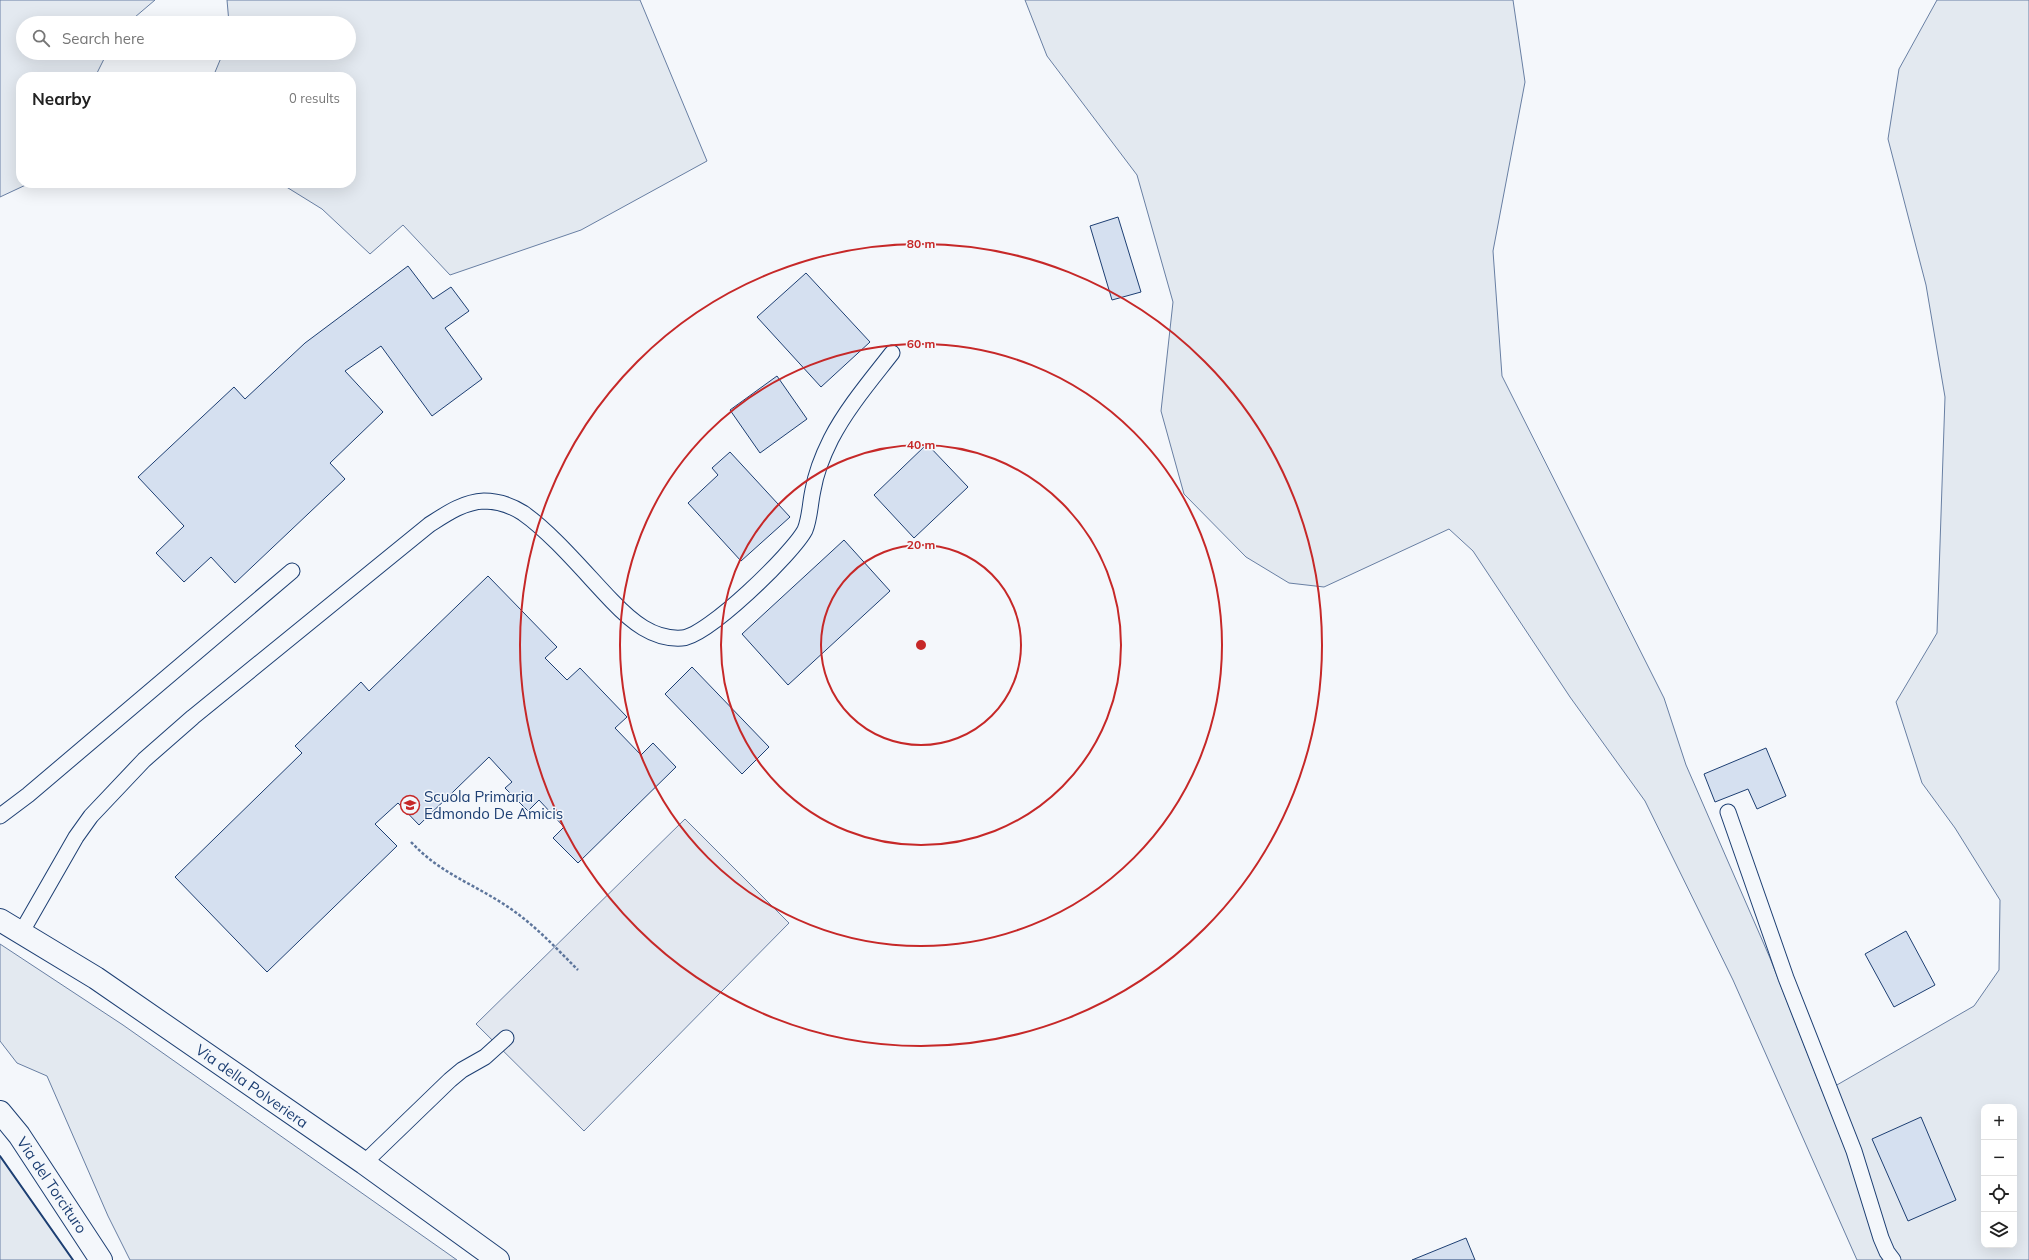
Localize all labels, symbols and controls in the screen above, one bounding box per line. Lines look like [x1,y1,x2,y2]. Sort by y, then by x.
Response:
search box [16,16,356,60]
icon: search [30,27,52,49]
text: Search here [62,29,144,48]
text: Nearby [32,88,91,109]
text: 0 results [289,90,340,106]
text: 80 m [907,236,935,251]
text: 60 m [907,336,935,351]
text: 40 m [907,437,935,452]
text: 20 m [907,537,935,552]
centre of rings [914,638,928,652]
place label: Scuola Primaria Edmondo De Amicis [424,787,563,823]
school or university icon: Scuola Primaria Edmondo De Amicis [399,794,421,816]
street label: Via della Polveriera [192,1040,312,1132]
map controls [1981,1104,2017,1248]
button: + [1981,1104,2017,1140]
street label: Via del Torcituro [13,1133,91,1237]
button: − [1981,1140,2017,1176]
button: locate [1981,1176,2017,1212]
button: layers [1981,1212,2017,1248]

